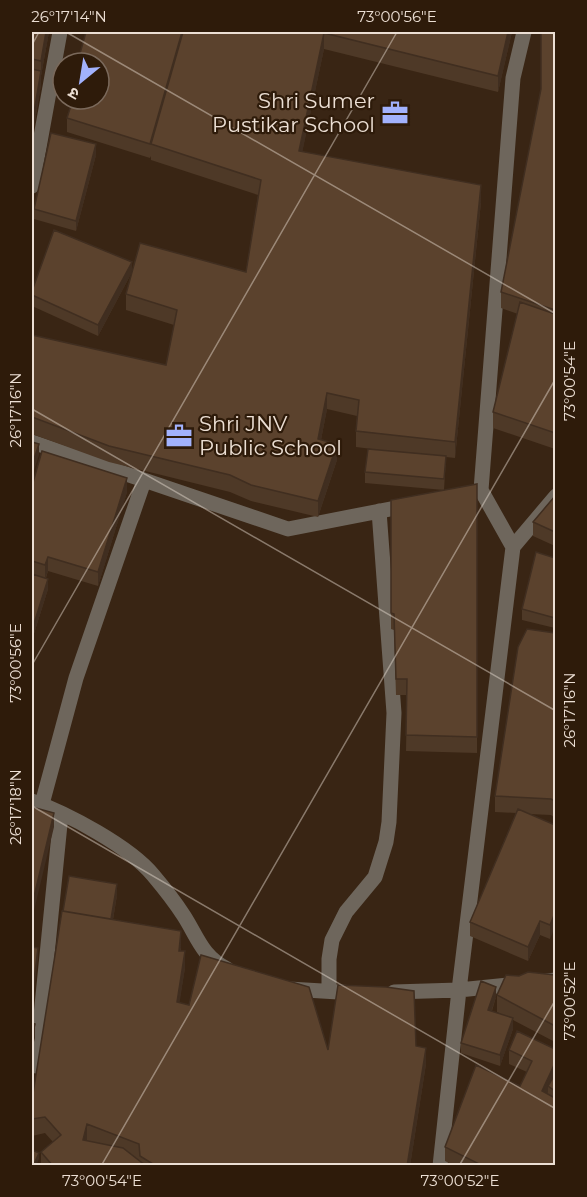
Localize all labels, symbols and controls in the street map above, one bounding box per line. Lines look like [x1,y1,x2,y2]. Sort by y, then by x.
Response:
text: 26°17'14"N [31,7,107,26]
text: 73°00'56"E [357,7,437,26]
north arrow [51,51,111,111]
text: उ [64,83,83,104]
place label: Shri Sumer Pustikar School [212,88,375,137]
office icon: Shri Sumer Pustikar School [380,98,410,128]
text: 73°00'54"E [560,341,579,421]
text: 26°17'16"N [6,373,25,447]
place label: Shri JNV Public School [199,411,342,460]
office icon: Shri JNV Public School [164,421,194,451]
text: 73°00'56"E [6,623,25,703]
text: 26°17'16"N [560,673,579,747]
text: 26°17'18"N [6,769,25,845]
text: 73°00'52"E [560,962,579,1040]
text: 73°00'54"E [62,1171,142,1190]
text: 73°00'52"E [421,1171,499,1190]

